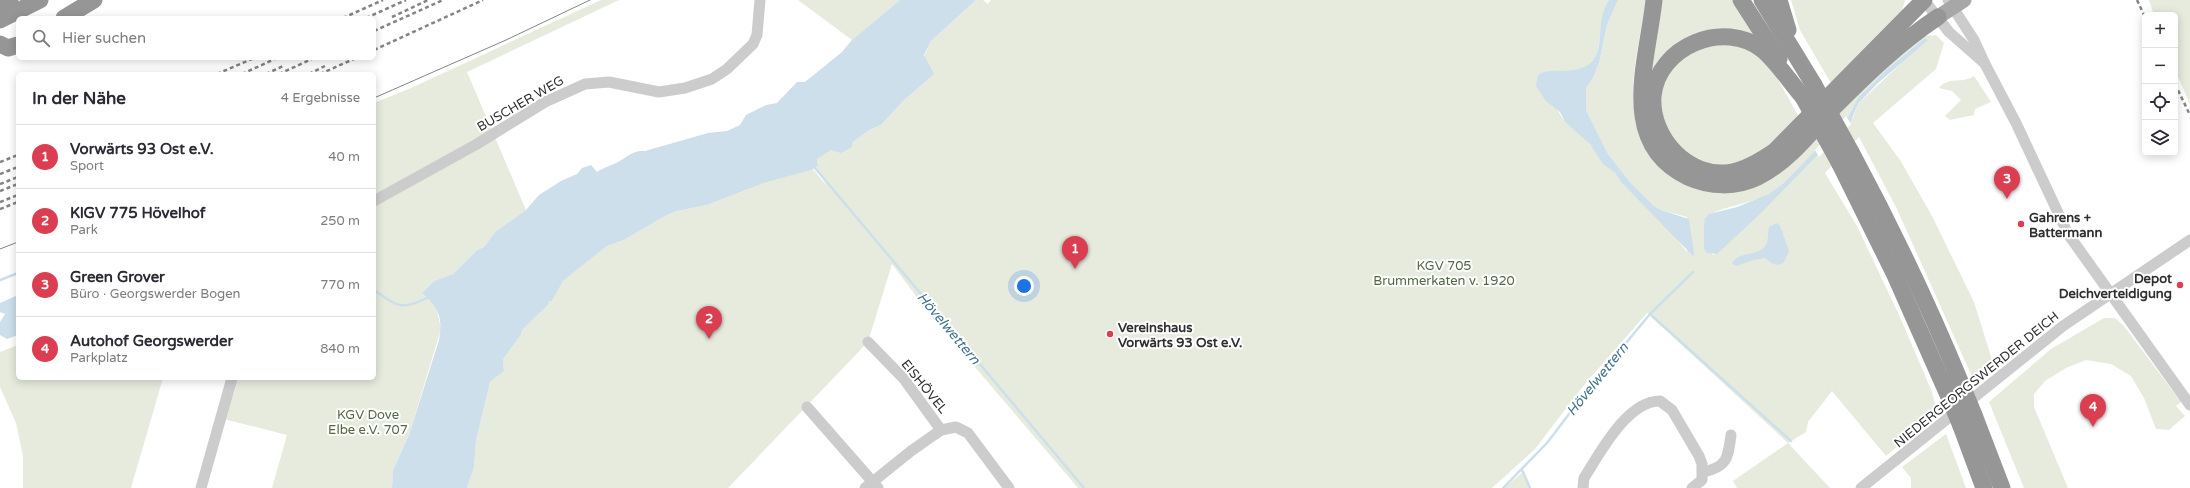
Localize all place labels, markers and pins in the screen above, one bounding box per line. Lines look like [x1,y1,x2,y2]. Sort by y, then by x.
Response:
pin: 3 [1994,166,2020,199]
place label: Gahrens + Battermann [2029,210,2102,241]
marker: Gahrens + Battermann [2016,219,2026,229]
pin: 1 [1062,236,1088,269]
place label: Depot Deichverteidigung [2059,271,2172,302]
marker: Depot Deichverteidigung [2175,280,2185,290]
pin: 2 [696,306,722,339]
place label: Vereinshaus Vorwärts 93 Ost e.V. [1118,320,1242,351]
marker: Vereinshaus Vorwärts 93 Ost e.V. [1105,329,1115,339]
pin: 4 [2080,394,2106,427]

